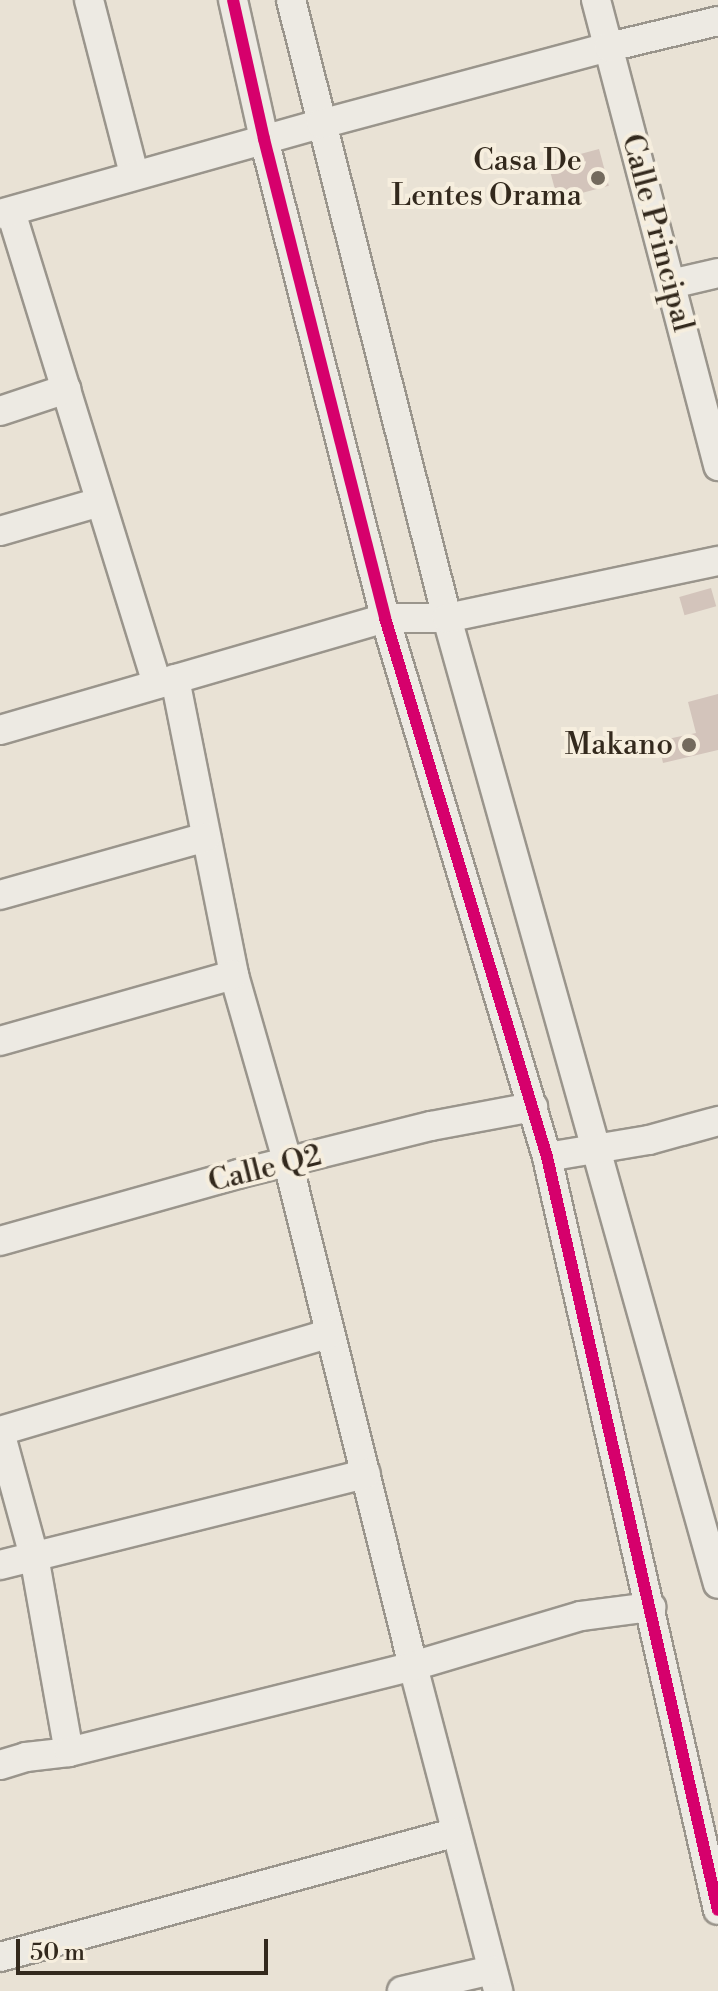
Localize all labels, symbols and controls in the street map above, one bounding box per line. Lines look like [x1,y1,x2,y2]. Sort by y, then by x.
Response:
street label: Calle Principal [613,130,701,336]
place label: Casa De Lentes Orama [391,143,582,214]
marker: Casa De Lentes Orama [589,169,607,187]
place label: Makano [565,727,673,763]
marker: Makano [680,736,698,754]
street label: Calle Q2 [205,1138,325,1200]
scale bar [20,1923,272,1973]
text: 50 m [30,1938,85,1968]

